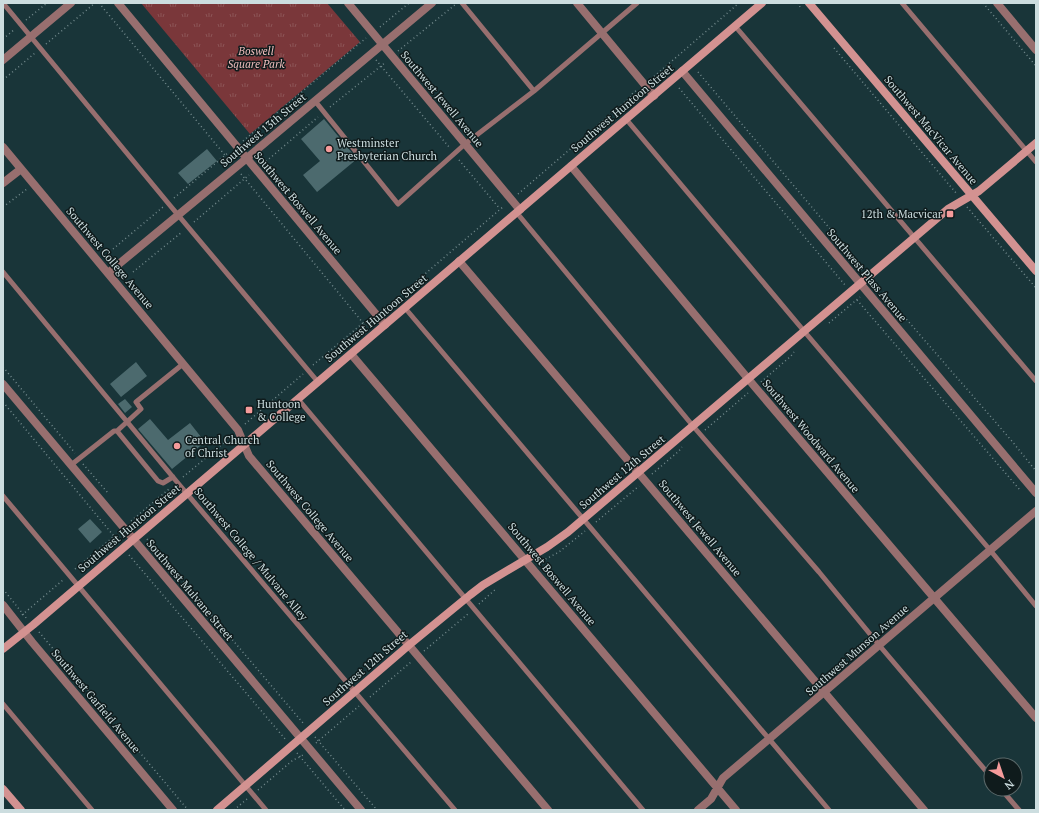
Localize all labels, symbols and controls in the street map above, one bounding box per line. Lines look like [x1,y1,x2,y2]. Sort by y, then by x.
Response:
park label: Boswell Square Park [228,44,285,71]
street label: Southwest Jewell Avenue [398,48,487,150]
street label: Southwest Huntoon Street [568,61,676,155]
street label: Southwest MacVicar Avenue [881,73,981,188]
street label: Southwest 13th Street [217,90,309,170]
place label: Westminster Presbyterian Church [337,136,438,163]
marker: Westminster Presbyterian Church [324,144,334,154]
street label: Southwest Boswell Avenue [251,149,345,258]
street label: Southwest College Avenue [63,204,157,312]
place label: 12th & Macvicar [861,207,943,221]
marker: 12th & Macvicar [945,209,955,219]
street label: Southwest Plass Avenue [824,226,910,325]
street label: Southwest Huntoon Street [322,271,430,365]
street label: Southwest Woodward Avenue [759,376,863,496]
place label: Huntoon & College [257,397,306,424]
marker: Huntoon & College [244,405,254,415]
street label: Southwest 12th Street [576,432,668,512]
place label: Central Church of Christ [185,433,260,460]
marker: Central Church of Christ [172,441,182,451]
street label: Southwest College Avenue [263,457,357,565]
street label: Southwest Jewell Avenue [656,477,745,579]
street label: Southwest Huntoon Street [75,481,183,575]
street label: Southwest College / Mulvane Alley [191,485,311,624]
street label: Southwest Boswell Avenue [505,520,599,629]
street label: Southwest Mulvane Street [143,536,237,644]
street label: Southwest Munson Avenue [803,601,912,699]
street label: Southwest 12th Street [320,627,410,709]
street label: Southwest Garfield Avenue [48,646,144,756]
north arrow [983,757,1023,797]
text: N [1001,777,1017,793]

